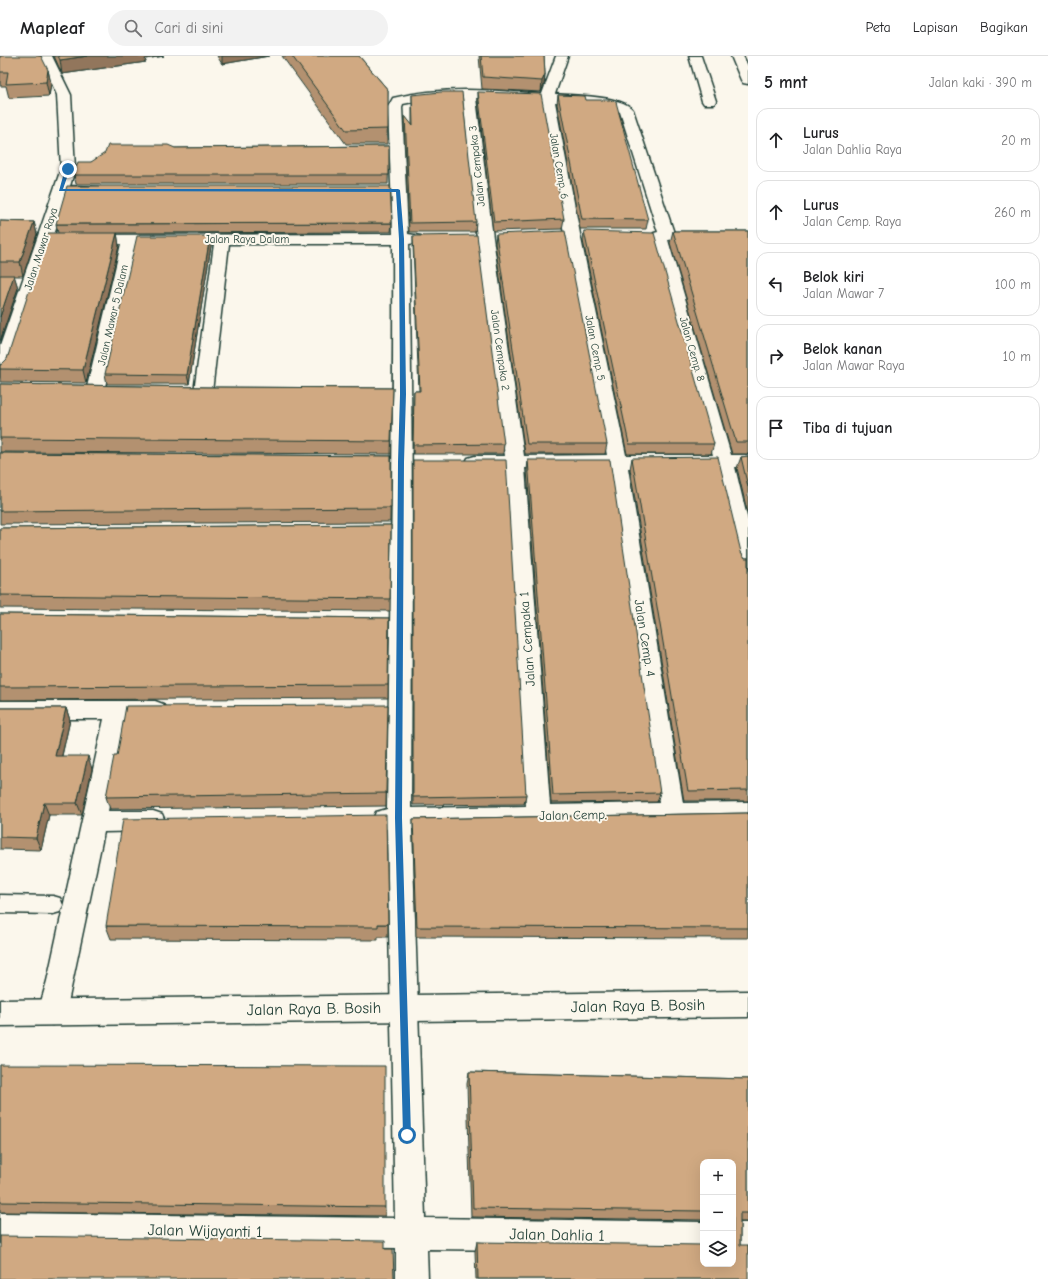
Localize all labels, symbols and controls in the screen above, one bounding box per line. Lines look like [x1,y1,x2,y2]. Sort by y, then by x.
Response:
search box [108,10,388,46]
text: Mapleaf [20,17,84,39]
icon: search [122,17,144,39]
text: Cari di sini [154,19,223,37]
text: Peta [866,19,891,36]
text: Lapisan [913,19,958,36]
text: Bagikan [980,19,1028,36]
text: 5 mnt [764,73,807,92]
text: Jalan kaki · 390 m [929,75,1032,90]
text: Lurus [803,124,839,142]
street label: Jalan Cempaka 3 [466,125,488,207]
icon: ahead [765,129,787,151]
street label: Jalan Cemp. 6 [547,132,571,200]
text: 20 m [1001,133,1031,148]
text: Jalan Dahlia Raya [803,142,902,157]
route end [59,160,77,178]
text: Lurus [803,196,839,214]
icon: ahead [765,201,787,223]
text: 260 m [994,205,1031,220]
street label: Jalan Mawar Raya [22,206,60,292]
text: Jalan Cemp. Raya [803,214,902,229]
street label: Jalan Raya Dalam [205,233,289,246]
street label: Jalan Mawar 5 Dalam [95,263,131,367]
text: Belok kiri [803,268,864,286]
icon: left [765,273,787,295]
text: 100 m [995,277,1031,292]
text: Jalan Mawar 7 [803,286,884,301]
street label: Jalan Cempaka 2 [488,309,512,392]
street label: Jalan Cemp. 5 [582,314,608,382]
street label: Jalan Cemp. 8 [677,315,708,383]
text: Belok kanan [803,340,882,358]
icon: right [765,345,787,367]
text: 10 m [1003,349,1031,364]
text: Jalan Mawar Raya [803,358,905,373]
icon: arrive [765,417,787,439]
text: Tiba di tujuan [803,419,892,437]
street label: Jalan Cempaka 1 [516,591,538,687]
street label: Jalan Cemp. 4 [631,598,659,678]
street label: Jalan Cemp. [539,807,607,823]
street label: Jalan Raya B. Bosih [571,996,705,1016]
street label: Jalan Raya B. Bosih [247,999,381,1019]
route start [398,1126,416,1144]
map controls [700,1159,736,1267]
button: + [700,1159,736,1195]
button: − [700,1195,736,1231]
street label: Jalan Wijayanti 1 [147,1221,263,1241]
street label: Jalan Dahlia 1 [509,1225,605,1245]
button: layers [700,1231,736,1267]

